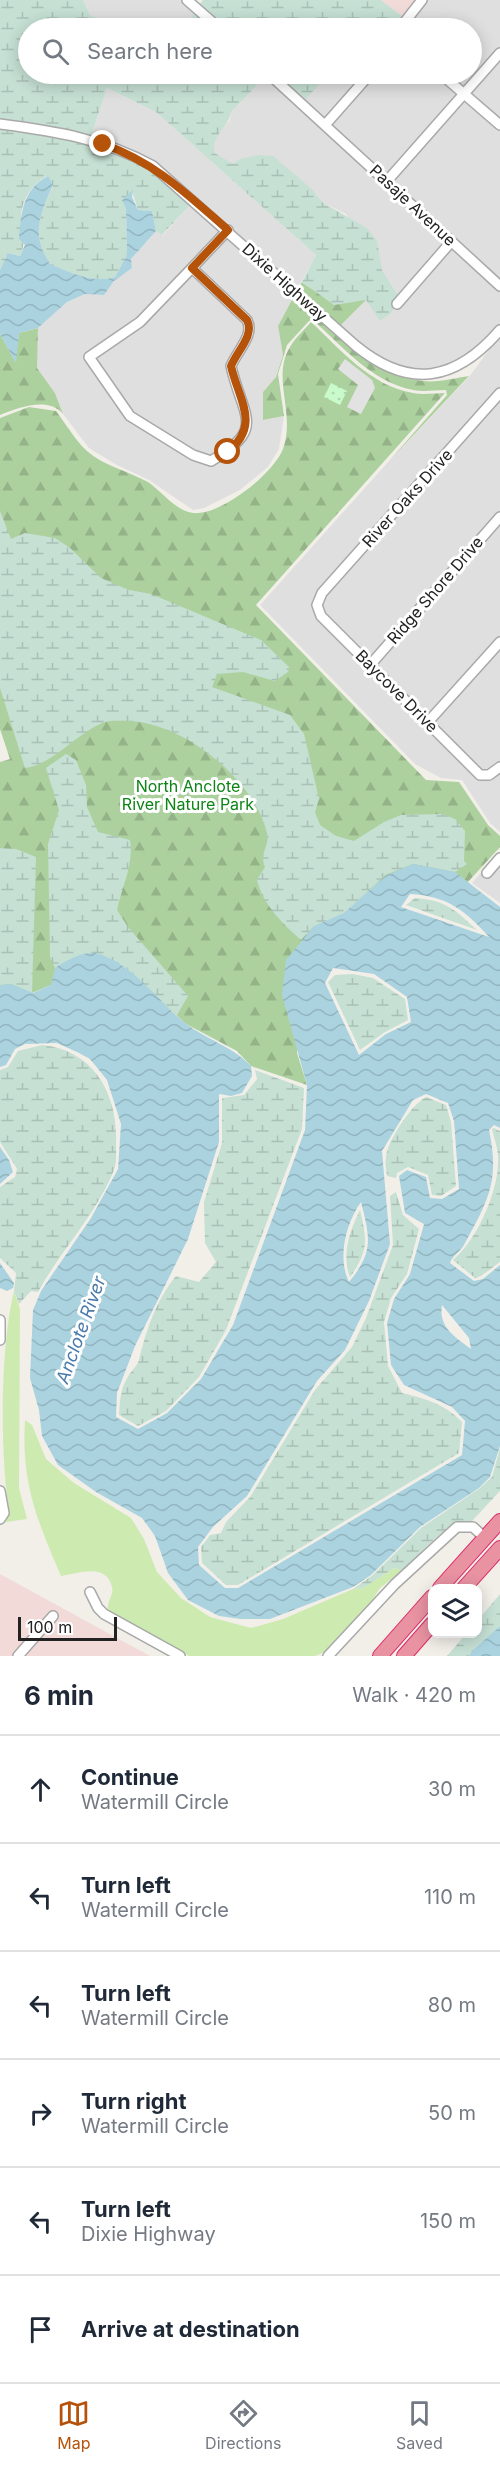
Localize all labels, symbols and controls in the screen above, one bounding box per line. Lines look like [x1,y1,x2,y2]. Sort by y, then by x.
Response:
search box [18,18,482,84]
icon: search [39,35,72,68]
text: Search here [87,38,213,64]
route end [89,130,115,156]
street label: Pasaje Avenue [366,160,460,250]
street label: Dixie Highway [238,239,332,325]
route start [214,438,240,464]
street label: River Oaks Drive [358,445,456,551]
street label: Ridge Shore Drive [383,532,487,648]
street label: Baycove Drive [352,646,442,736]
park label: North Anclote River Nature Park [122,776,254,814]
water label: Anclote River [51,1272,110,1387]
map controls [428,1584,482,1638]
button: layers [428,1584,482,1638]
scale bar [18,1614,117,1642]
text: 100 m [27,1617,72,1637]
text: 6 min [24,1680,94,1711]
text: Walk · 420 m [352,1683,476,1707]
text: Continue [81,1764,179,1790]
icon: ahead [24,1773,57,1806]
text: 30 m [428,1777,476,1801]
text: Watermill Circle [81,1790,229,1814]
text: Turn left [81,1872,171,1898]
icon: left [24,1881,57,1914]
text: 110 m [424,1885,476,1909]
text: Watermill Circle [81,1898,229,1922]
text: Turn left [81,1980,171,2006]
icon: left [24,1989,57,2022]
text: 80 m [428,1993,476,2017]
text: Watermill Circle [81,2006,229,2030]
text: Turn right [81,2088,187,2114]
icon: right [24,2097,57,2130]
text: 50 m [428,2101,476,2125]
text: Watermill Circle [81,2114,229,2138]
text: Turn left [81,2196,171,2222]
icon: left [24,2205,57,2238]
text: 150 m [420,2209,476,2233]
text: Dixie Highway [81,2222,216,2246]
icon: arrive [24,2313,57,2346]
text: Arrive at destination [81,2316,300,2342]
tab: Map [57,2397,91,2453]
tab: Directions [205,2397,281,2453]
tab: Saved [396,2397,443,2453]

